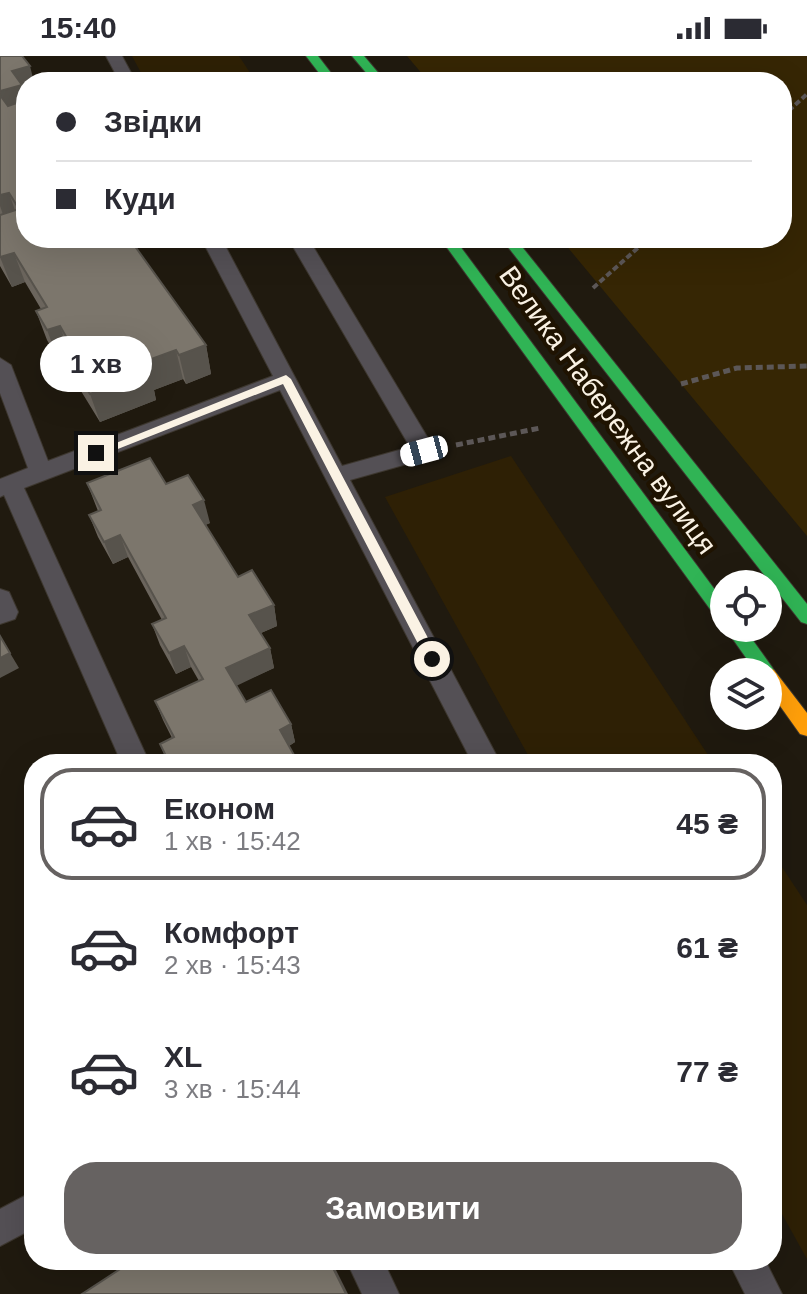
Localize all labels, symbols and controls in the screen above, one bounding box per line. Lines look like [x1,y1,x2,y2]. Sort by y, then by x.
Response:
text: 15:40 [40,11,117,44]
text: Звідки [104,105,202,138]
text: Куди [104,182,176,215]
street label: Велика Набережна вулиця [493,260,723,560]
callout: 1 хв [40,337,152,393]
text: 1 хв [70,349,122,379]
car [398,433,450,469]
route end [78,435,114,471]
map controls [710,570,782,730]
button: locate [710,570,782,642]
route start [414,641,450,677]
button: layers [710,658,782,730]
icon: car [68,788,140,860]
text: Економ [164,792,275,825]
text: 45 ₴ [676,807,738,840]
text: 1 хв · 15:42 [164,826,301,856]
icon: car [68,912,140,984]
text: Комфорт [164,916,299,949]
text: 61 ₴ [676,931,738,964]
text: 2 хв · 15:43 [164,950,301,980]
icon: car [68,1036,140,1108]
text: XL [164,1040,202,1073]
text: 77 ₴ [676,1055,738,1088]
text: 3 хв · 15:44 [164,1074,301,1104]
button: Замовити [64,1162,742,1254]

